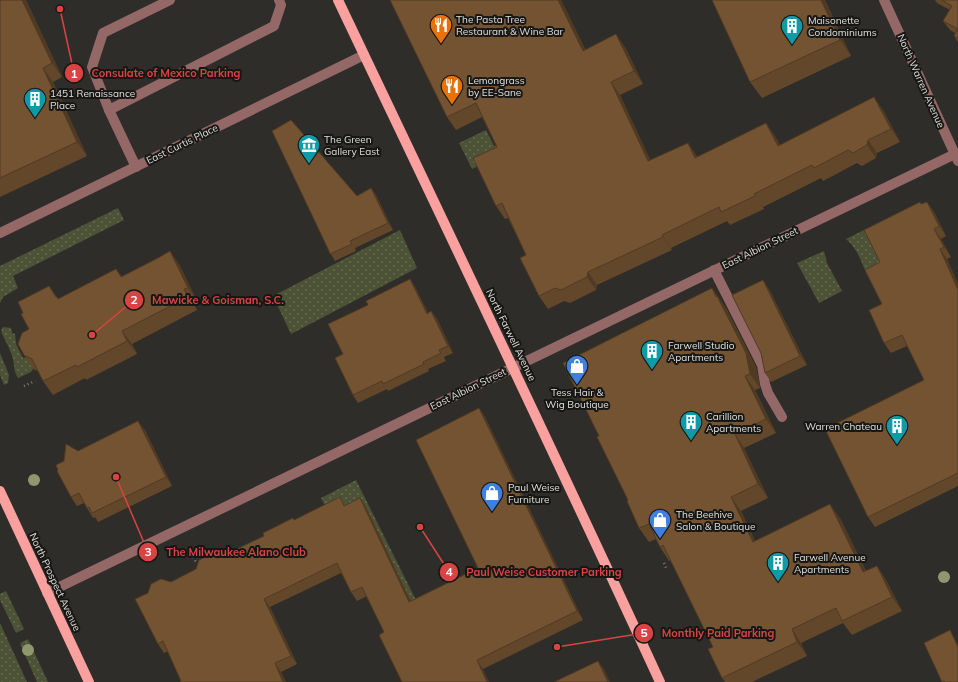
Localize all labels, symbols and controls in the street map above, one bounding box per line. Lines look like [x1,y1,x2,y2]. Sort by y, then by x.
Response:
restaurant icon: The Pasta Tree Restaurant & Wine Bar [428,12,454,45]
place label: The Pasta Tree Restaurant & Wine Bar [456,13,564,38]
building icon: Maisonette Condominiums [779,13,805,46]
place label: Maisonette Condominiums [808,14,877,39]
street label: North Warren Avenue [894,32,948,130]
callout: Consulate of Mexico Parking [64,62,249,85]
text: 1 [70,66,78,81]
text: Consulate of Mexico Parking [92,66,241,80]
restaurant icon: Lemongrass by EE-Sane [439,73,465,106]
place label: Lemongrass by EE-Sane [468,74,525,99]
building icon: 1451 Renaissance Place [22,86,48,119]
place label: 1451 Renaissance Place [50,87,135,112]
street label: East Curtis Place [144,121,220,167]
museum icon: The Green Gallery East [296,132,322,165]
place label: The Green Gallery East [324,133,380,158]
street label: East Albion Street [720,224,800,272]
street label: North Farwell Avenue [483,287,539,383]
callout: Mawicke & Goisman, S.C. [124,289,292,312]
text: 2 [130,292,138,307]
text: Mawicke & Goisman, S.C. [152,293,284,307]
building icon: Farwell Studio Apartments [639,338,665,371]
place label: Farwell Studio Apartments [668,339,735,364]
shop icon: Tess Hair & Wig Boutique [564,353,590,386]
street label: East Albion Street [428,365,508,413]
place label: Tess Hair & Wig Boutique [545,386,609,411]
building icon: Carillion Apartments [678,409,704,442]
place label: Carillion Apartments [706,410,761,435]
building icon: Warren Chateau [884,413,910,446]
place label: Warren Chateau [805,420,882,433]
shop icon: Paul Weise Furniture [479,480,505,513]
place label: Paul Weise Furniture [508,481,560,506]
shop icon: The Beehive Salon & Boutique [647,507,673,540]
place label: The Beehive Salon & Boutique [676,508,755,533]
street label: North Prospect Avenue [26,531,84,633]
callout: The Milwaukee Alano Club [138,540,314,563]
text: 3 [144,544,152,559]
text: The Milwaukee Alano Club [166,545,306,559]
building icon: Farwell Avenue Apartments [765,550,791,583]
place label: Farwell Avenue Apartments [794,551,866,576]
callout: Paul Weise Customer Parking [439,561,630,584]
text: 4 [445,564,453,579]
text: Paul Weise Customer Parking [466,565,622,579]
callout: Monthly Paid Parking [634,622,783,645]
text: 5 [640,625,648,640]
text: Monthly Paid Parking [662,626,774,640]

